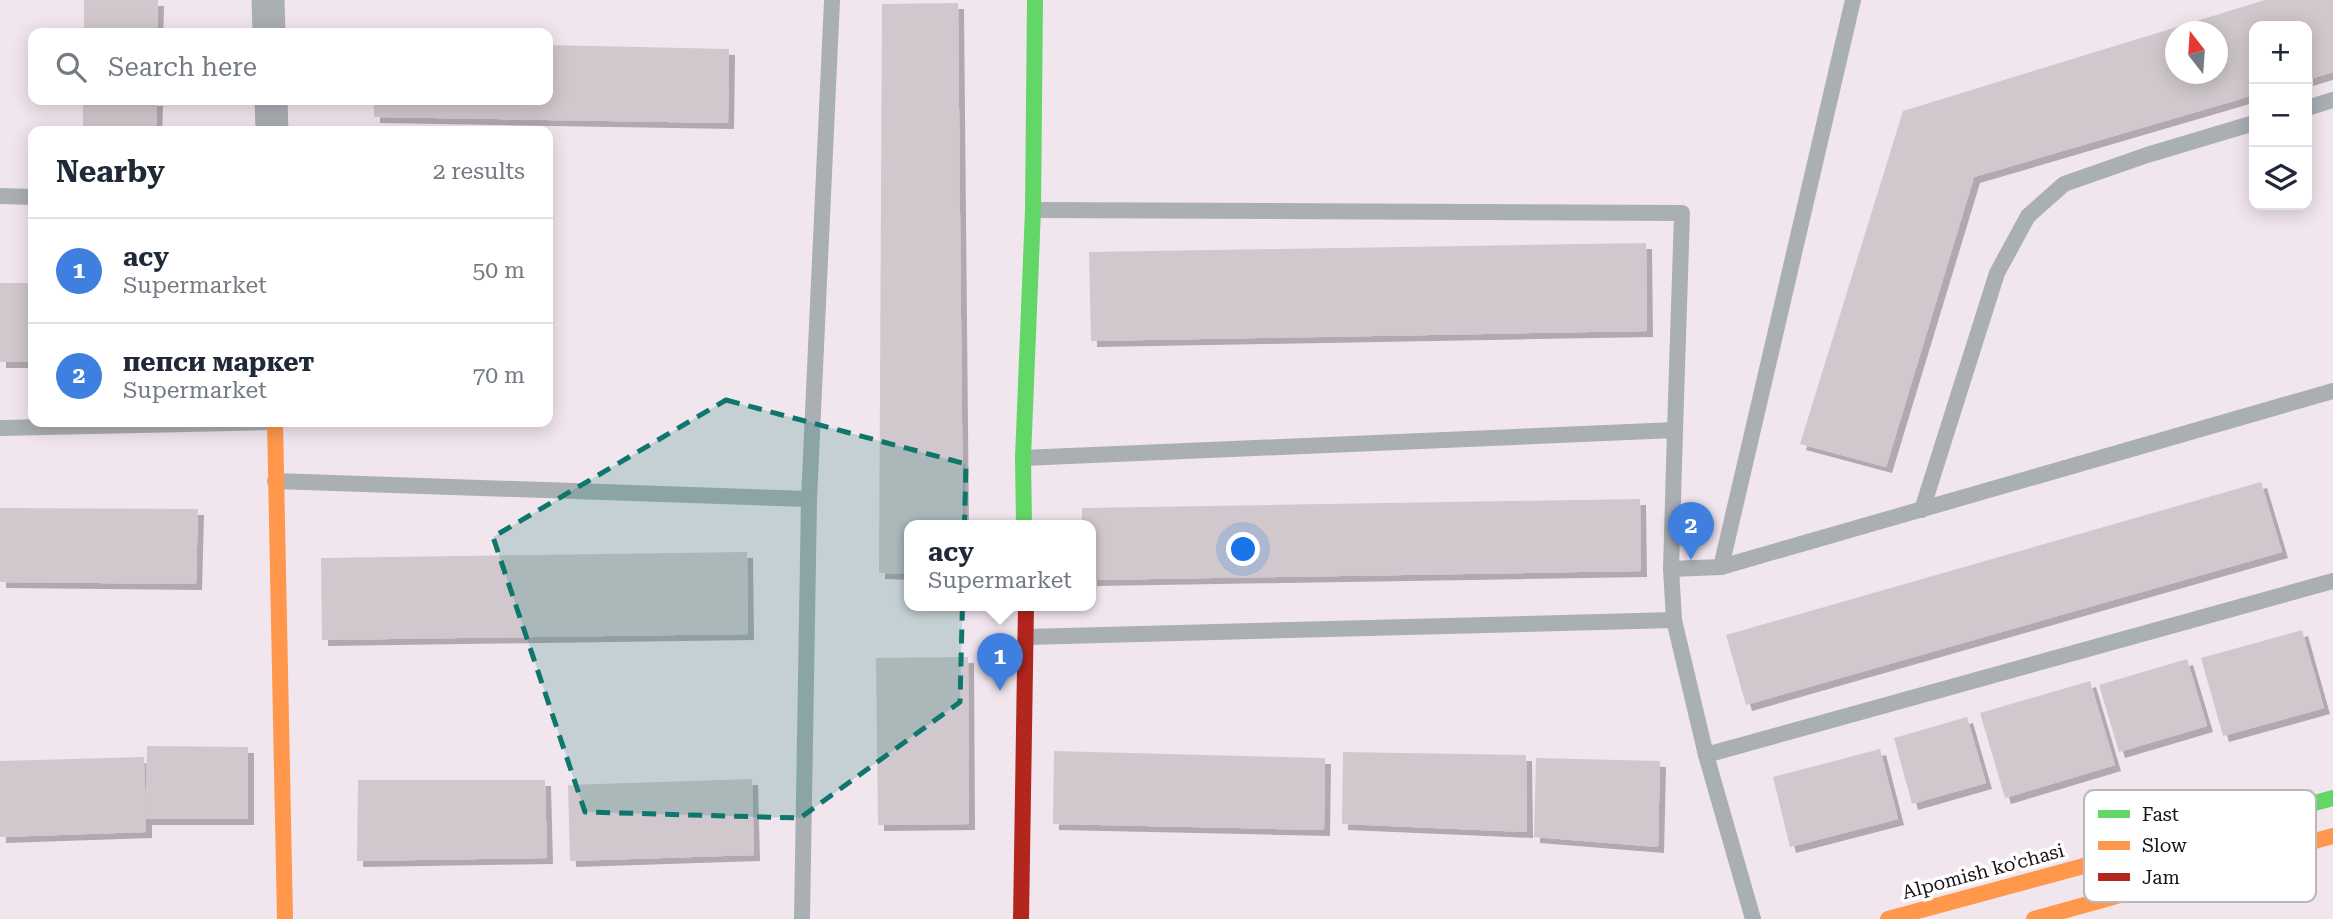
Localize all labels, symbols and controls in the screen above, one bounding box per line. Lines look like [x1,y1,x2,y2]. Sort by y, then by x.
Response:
north arrow [2165,21,2228,84]
map controls [2249,21,2312,210]
button: + [2249,21,2312,84]
search box [28,28,553,105]
icon: search [52,48,90,86]
text: Search here [108,52,257,82]
button: − [2249,84,2312,147]
button: layers [2249,147,2312,210]
text: Nearby [56,154,165,189]
text: 2 results [433,158,525,185]
text: асу [123,242,169,272]
text: 1 [73,257,85,284]
text: 50 m [472,257,525,284]
text: Supermarket [123,272,267,299]
text: пепси маркет [123,347,314,377]
text: 2 [73,362,85,389]
text: 70 m [472,362,525,389]
text: Supermarket [123,377,267,404]
pin: 2 [1668,502,1714,560]
popup [904,520,1096,611]
your location [1226,532,1260,566]
text: асу [928,537,974,567]
text: Supermarket [928,567,1072,594]
pin: 1 [977,633,1023,691]
legend [2084,790,2316,902]
text: Fast [2142,803,2179,826]
text: Slow [2142,834,2187,857]
street label: Alpomish ko'chasi [1900,839,2067,904]
text: Jam [2142,866,2180,889]

